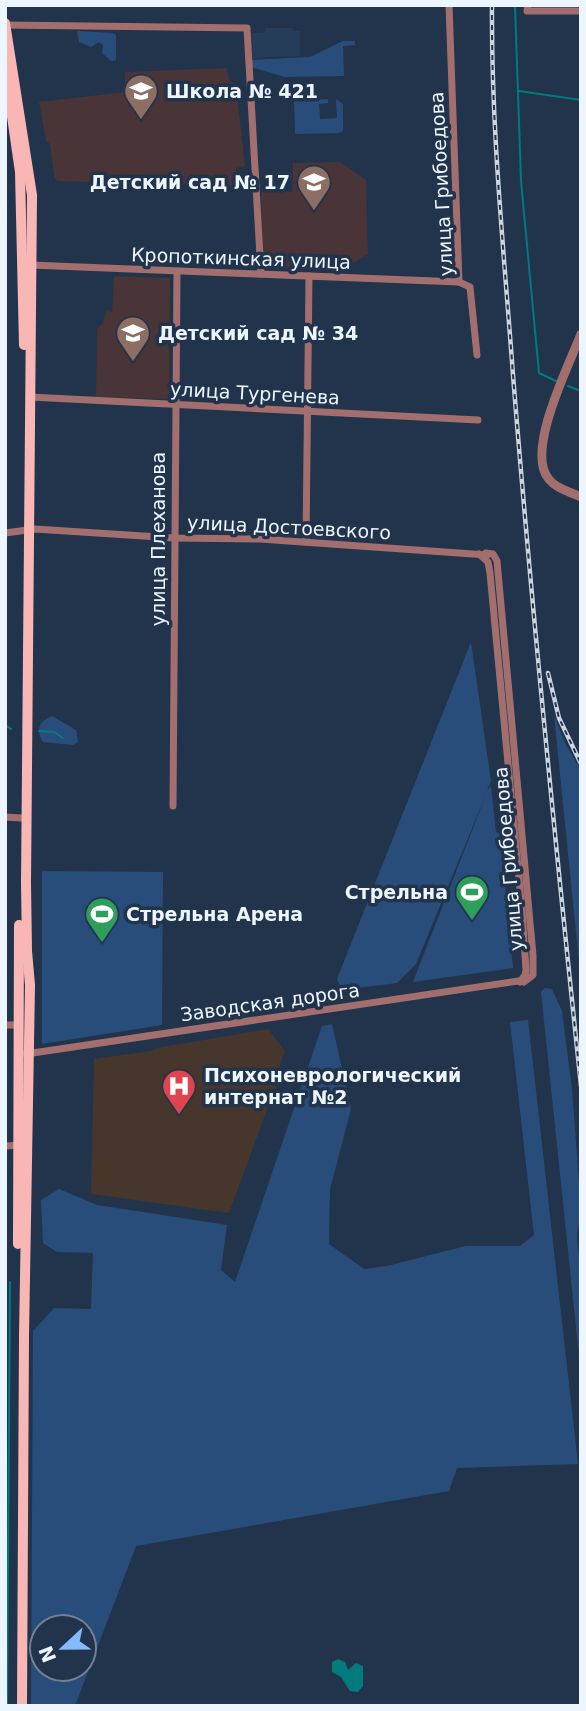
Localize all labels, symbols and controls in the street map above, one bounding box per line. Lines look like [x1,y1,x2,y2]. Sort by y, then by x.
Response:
school or university icon: Школа № 421 [122,72,160,121]
place label: Школа № 421 [166,80,318,102]
street label: улица Грибоедова [425,91,457,277]
school or university icon: Детский сад № 17 [295,163,333,212]
place label: Детский сад № 17 [90,171,290,193]
street label: Кропоткинская улица [131,243,351,273]
school or university icon: Детский сад № 34 [114,314,152,363]
place label: Детский сад № 34 [158,322,358,344]
street label: улица Тургенева [170,378,340,408]
street label: улица Плеханова [147,452,169,626]
street label: улица Достоевского [187,511,391,543]
street label: улица Грибоедова [489,766,527,952]
sports icon: Стрельна [453,873,491,922]
place label: Стрельна [345,881,448,903]
sports icon: Стрельна Арена [83,895,121,944]
place label: Стрельна Арена [126,903,303,925]
street label: Заводская дорога [179,979,361,1025]
place label: Психоневрологический интернат №2 [204,1064,461,1108]
hospital icon: Психоневрологический интернат №2 [160,1067,198,1116]
north arrow [28,1613,98,1683]
text: N [34,1643,60,1666]

